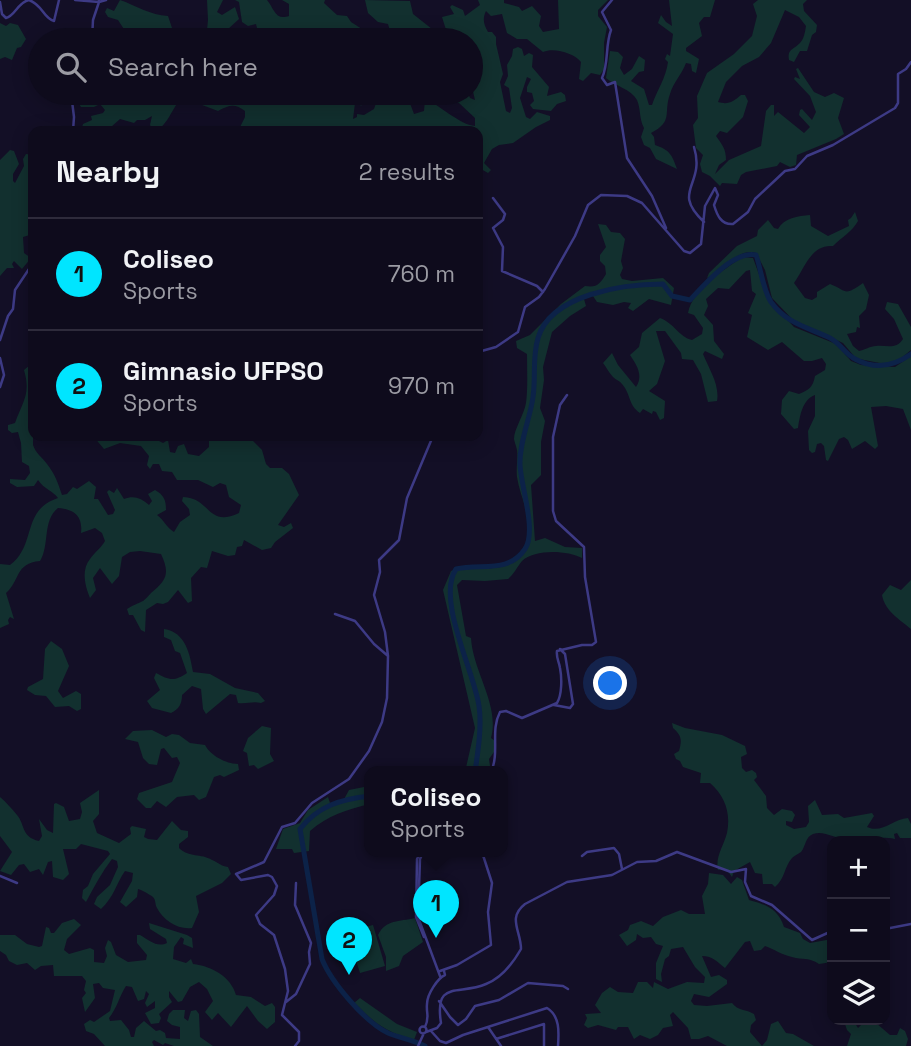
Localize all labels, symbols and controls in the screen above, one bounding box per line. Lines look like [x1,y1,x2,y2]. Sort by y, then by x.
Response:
search box [28,28,483,105]
icon: search [52,48,90,86]
text: Search here [108,50,258,84]
text: Nearby [56,152,160,191]
text: 2 results [359,157,455,187]
text: Coliseo [123,242,214,276]
text: 1 [74,259,84,289]
text: 760 m [388,259,455,289]
text: Sports [123,276,198,306]
text: Gimnasio UFPSO [123,354,324,388]
text: 2 [72,371,86,401]
text: 970 m [388,371,455,401]
text: Sports [123,388,198,418]
your location [593,666,627,700]
popup [364,766,508,857]
text: Coliseo [390,780,482,814]
text: Sports [390,814,465,844]
map controls [827,836,890,1025]
button: + [827,836,890,899]
pin: 1 [413,880,459,938]
button: − [827,899,890,962]
pin: 2 [326,917,372,975]
button: layers [827,962,890,1025]

